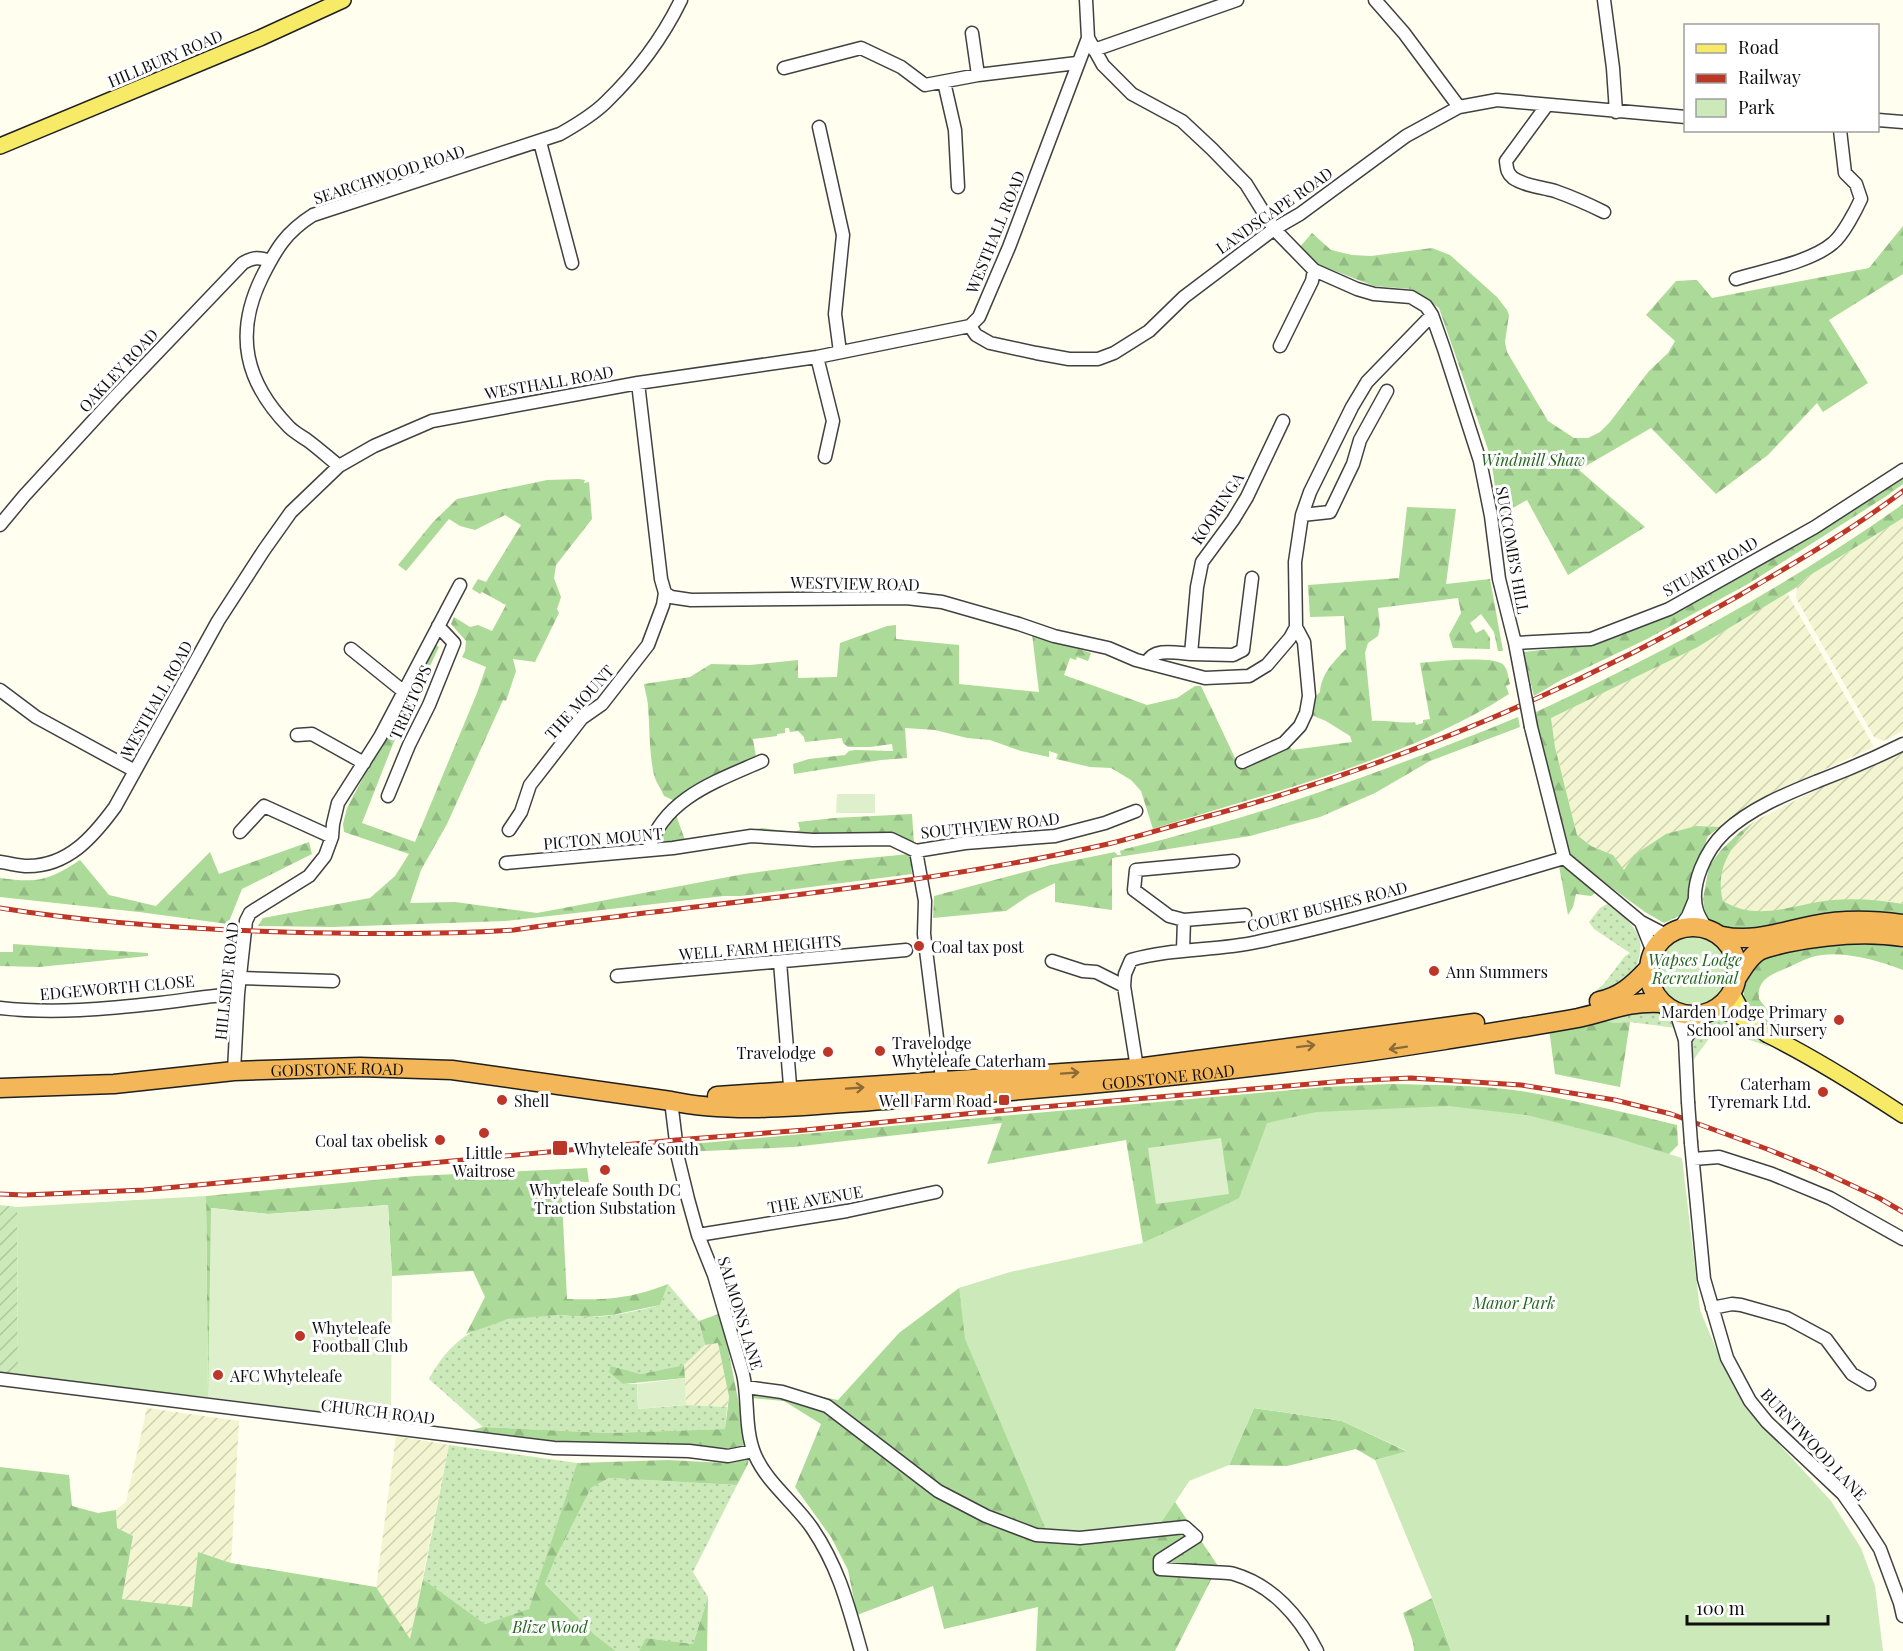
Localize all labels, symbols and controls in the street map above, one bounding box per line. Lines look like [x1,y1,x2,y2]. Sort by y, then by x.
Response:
street label: HILLBURY ROAD [104,24,226,92]
legend [1684,24,1879,132]
text: Road [1738,35,1779,59]
text: Railway [1738,65,1801,89]
text: Park [1738,95,1775,119]
street label: SEARCHWOOD ROAD [310,140,468,208]
street label: LANDSCAPE ROAD [1212,162,1336,258]
street label: WESTHALL ROAD [960,167,1029,297]
street label: OAKLEY ROAD [74,324,162,416]
street label: WESTHALL ROAD [482,360,615,404]
park label: Windmill Shaw [1481,449,1585,470]
street label: KOORINGA [1186,467,1249,548]
street label: SUCCOMB'S HILL [1491,485,1535,615]
street label: STUART ROAD [1659,531,1761,601]
street label: WESTVIEW ROAD [789,571,920,595]
street label: WESTHALL ROAD [115,637,197,762]
street label: THE MOUNT [540,660,618,744]
street label: TREETOPS [384,661,436,743]
street label: SOUTHVIEW ROAD [919,807,1061,843]
street label: PICTON MOUNT [542,822,664,854]
street label: COURT BUSHES ROAD [1245,876,1409,936]
street label: HILLSIDE ROAD [209,921,243,1041]
street label: WELL FARM HEIGHTS [677,929,842,965]
place label: Coal tax post [931,936,1024,957]
marker: Coal tax post [912,939,926,953]
park label: Wapses Lodge Recreational [1648,949,1742,988]
place label: Ann Summers [1445,961,1548,982]
marker: Ann Summers [1427,964,1441,978]
street label: EDGEWORTH CLOSE [39,970,195,1004]
place label: Marden Lodge Primary School and Nursery [1661,1001,1827,1040]
marker: Marden Lodge Primary School and Nursery [1832,1013,1846,1027]
place label: Travelodge Whyteleafe Caterham [891,1032,1046,1071]
one-way arrow [1295,1040,1315,1051]
place label: Travelodge [736,1042,816,1063]
one-way arrow [1388,1042,1408,1053]
marker: Travelodge Whyteleafe Caterham [873,1044,887,1058]
marker: Travelodge [821,1045,835,1059]
street label: GODSTONE ROAD [270,1056,404,1080]
street label: GODSTONE ROAD [1101,1059,1236,1093]
one-way arrow [1060,1067,1080,1078]
place label: Caterham Tyremark Ltd. [1708,1073,1811,1112]
one-way arrow [844,1082,864,1093]
marker: Caterham Tyremark Ltd. [1816,1085,1830,1099]
place label: Shell [514,1090,550,1111]
place label: Well Farm Road [878,1090,992,1111]
marker: Shell [495,1093,509,1107]
marker: Well Farm Road [997,1093,1011,1107]
marker: Little Waitrose [477,1126,491,1140]
place label: Coal tax obelisk [315,1130,428,1151]
marker: Coal tax obelisk [433,1133,447,1147]
place label: Whyteleafe South [573,1138,699,1159]
marker: Whyteleafe South [551,1139,569,1157]
place label: Little Waitrose [452,1142,515,1181]
marker: Whyteleafe South DC Traction Substation [598,1163,612,1177]
place label: Whyteleafe South DC Traction Substation [528,1179,681,1218]
street label: THE AVENUE [766,1180,864,1218]
street label: SALMONS LANE [714,1254,768,1372]
park label: Manor Park [1472,1292,1555,1313]
place label: Whyteleafe Football Club [311,1317,408,1356]
marker: Whyteleafe Football Club [293,1329,307,1343]
place label: AFC Whyteleafe [229,1365,342,1386]
marker: AFC Whyteleafe [211,1368,225,1382]
street label: BURNTWOOD LANE [1757,1383,1871,1505]
street label: CHURCH ROAD [320,1394,436,1428]
scale bar [1687,1588,1828,1626]
text: 100 m [1696,1596,1745,1620]
park label: Blize Wood [511,1616,589,1637]

